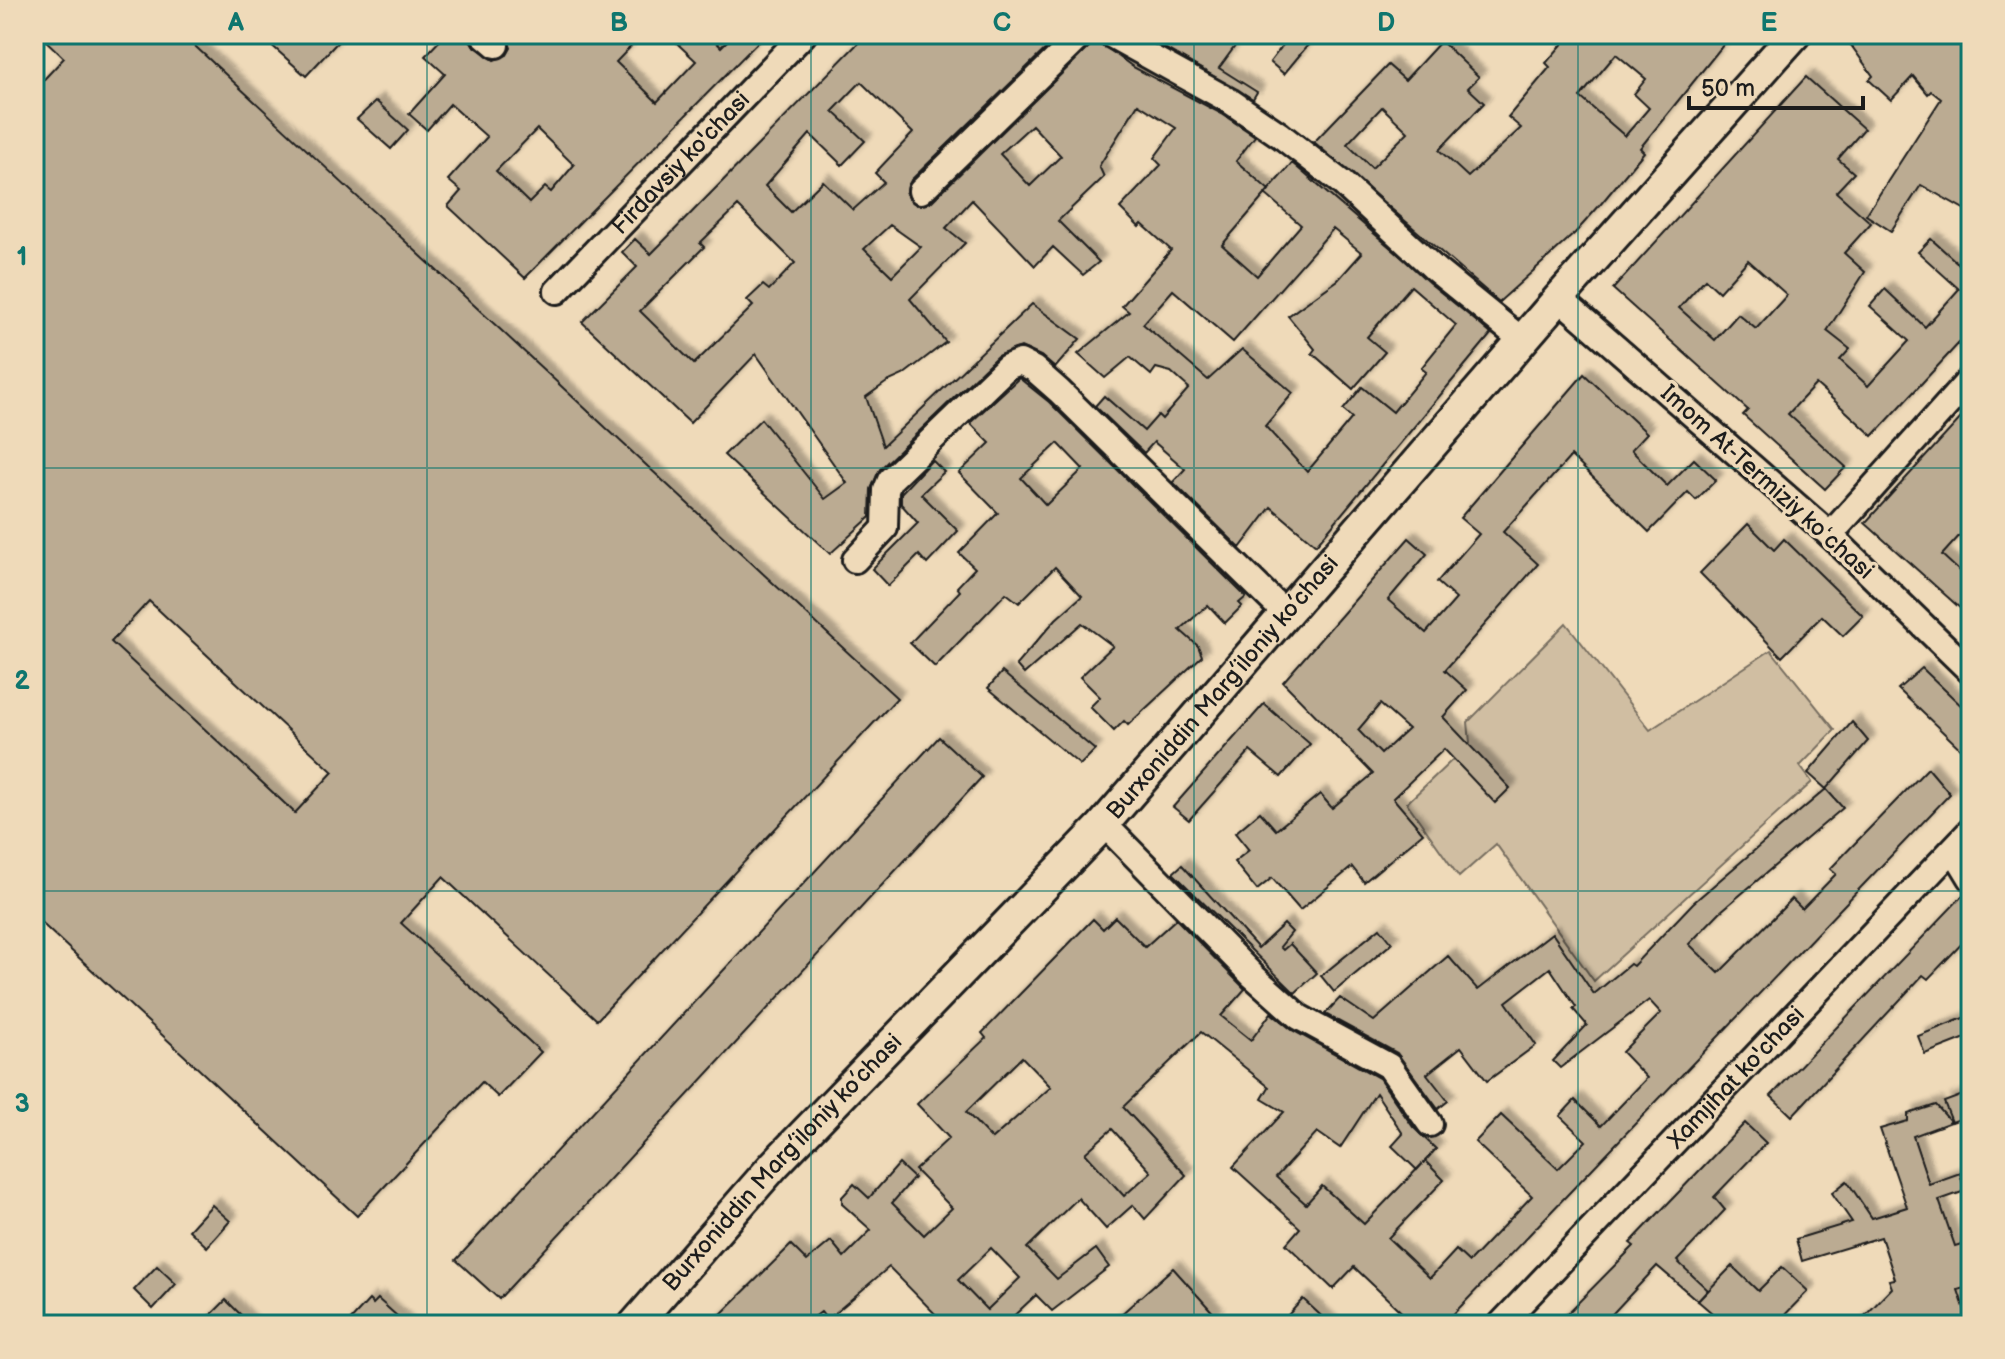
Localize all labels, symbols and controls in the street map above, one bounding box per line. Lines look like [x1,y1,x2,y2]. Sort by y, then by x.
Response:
text: A [227,8,244,39]
text: B [610,8,628,39]
text: C [993,8,1011,39]
text: D [1377,8,1395,39]
text: E [1761,8,1778,39]
scale bar [1689,60,1863,110]
text: 50 m [1701,74,1755,103]
street label: Firdavsiy ko'chasi [605,85,756,240]
text: 1 [17,242,27,273]
street label: Imom At-Termiziy koʻchasi [1654,379,1880,585]
street label: Burxoniddin Marg’iloniy ko’chasi [1100,549,1344,825]
text: 2 [14,666,30,697]
street label: Xamjihat ko'chasi [1661,1000,1810,1155]
street label: Burxoniddin Marg’iloniy ko’chasi [656,1027,908,1297]
text: 3 [14,1089,30,1120]

